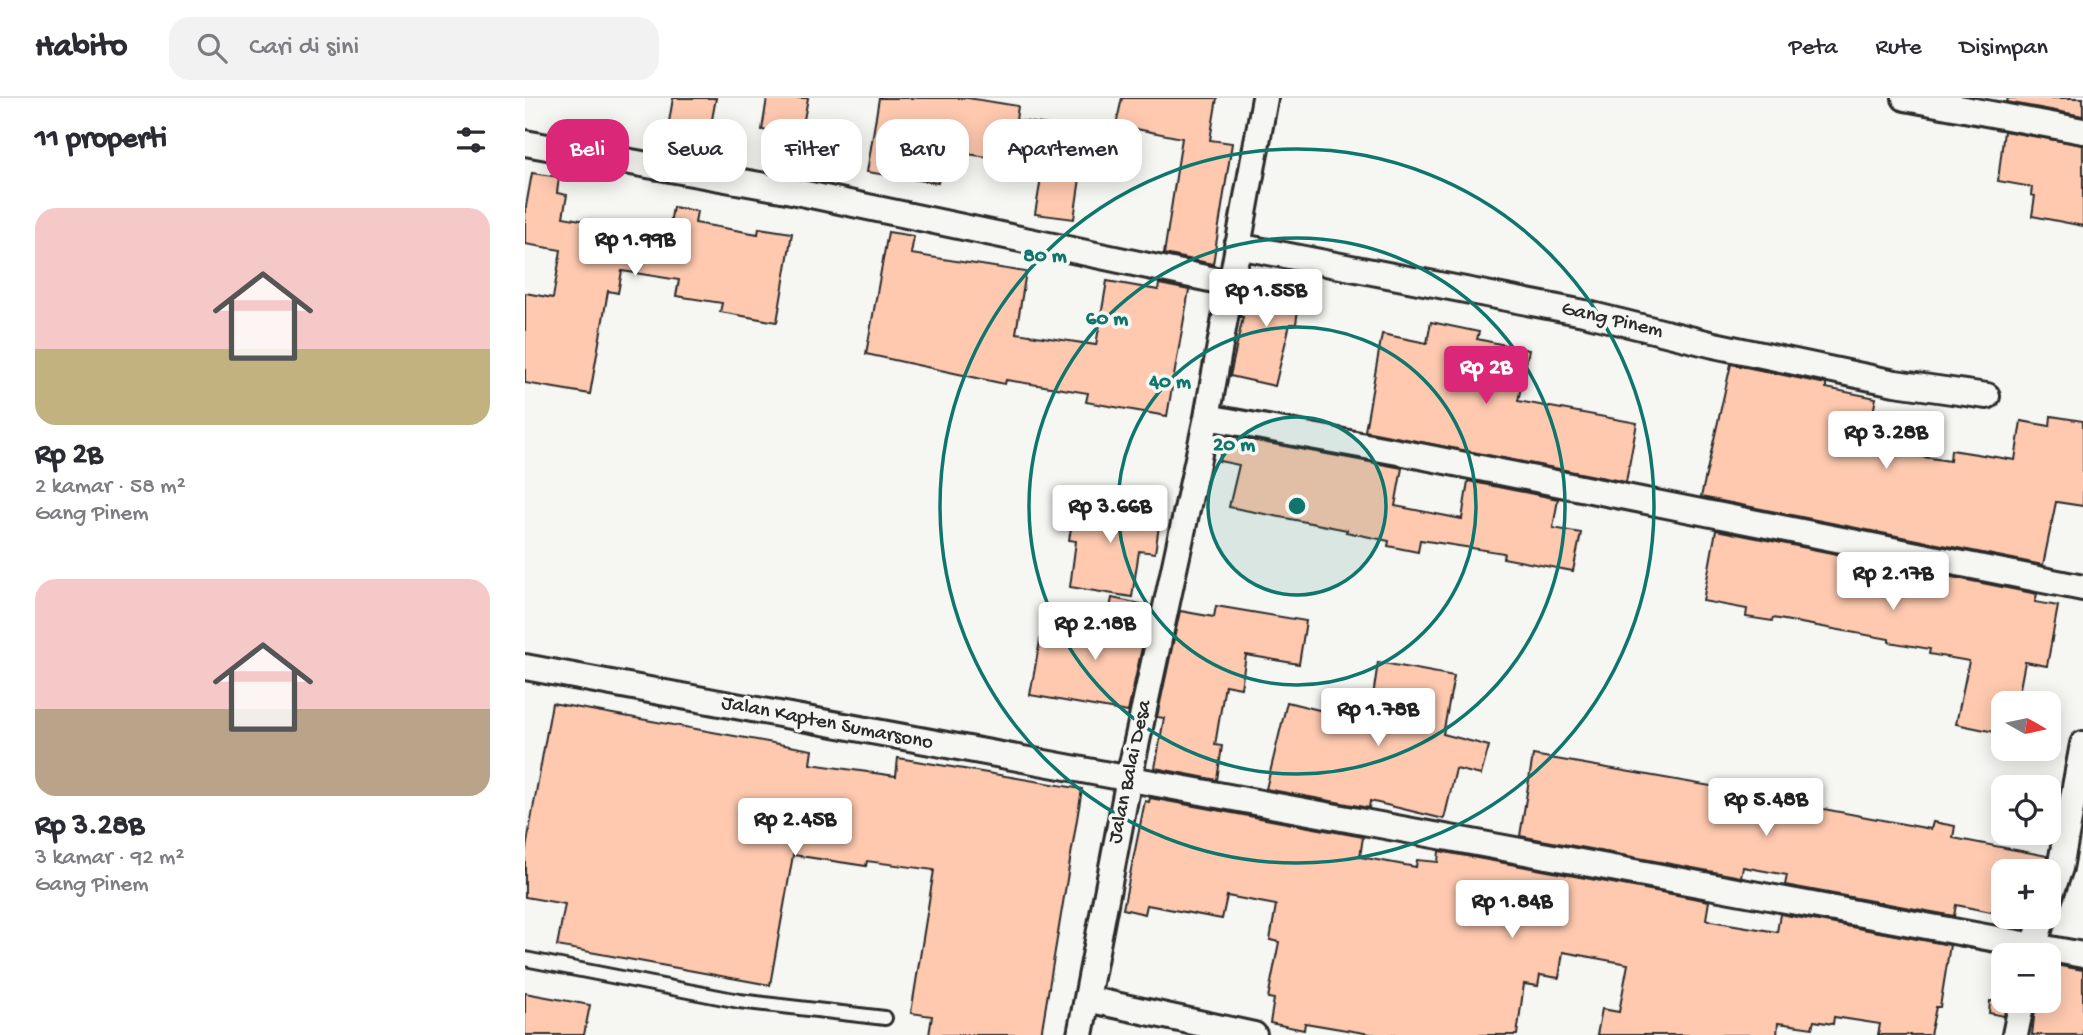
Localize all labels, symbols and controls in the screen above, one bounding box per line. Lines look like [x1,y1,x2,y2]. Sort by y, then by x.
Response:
search box [169,17,659,80]
text: Habito [35,29,127,67]
icon: search [193,29,231,67]
text: Cari di sini [249,33,359,64]
text: Peta [1789,34,1838,63]
text: Rute [1876,34,1922,63]
text: Disimpan [1960,34,2048,63]
chip: Beli [546,119,629,182]
chip: Sewa [643,119,747,182]
chip: Filter [761,119,862,182]
chip: Baru [876,119,969,182]
chip: Apartemen [983,119,1142,182]
icon: filters [452,121,490,159]
text: 11 properti [35,123,167,158]
pin: Rp 1.99B [563,218,707,278]
text: Rp 1.99B [595,227,675,254]
text: 80 m [1023,245,1067,270]
icon: home [200,253,326,379]
pin: Rp 1.55B [1194,270,1338,329]
text: Rp 1.55B [1225,278,1307,305]
street label: Gang Pinem [1559,297,1665,345]
text: 60 m [1086,308,1128,333]
pin: Rp 2B [1437,346,1535,406]
text: Rp 2B [1460,355,1512,382]
text: 40 m [1148,371,1191,396]
pin: Rp 3.28B [1814,412,1958,471]
text: Rp 3.28B [1844,420,1928,447]
text: 20 m [1213,434,1255,459]
text: Rp 2B [35,439,103,474]
text: 2 kamar · 58 m² [35,474,186,501]
pin: Rp 3.66B [1038,486,1182,545]
text: Rp 3.66B [1068,494,1152,521]
centre of rings [1285,494,1309,518]
text: Gang Pinem [35,501,149,528]
pin: Rp 2.17B [1821,552,1965,612]
text: Rp 2.17B [1853,561,1933,588]
pin: Rp 2.18B [1023,602,1167,662]
text: Rp 2.18B [1055,611,1135,638]
icon: home [200,624,326,750]
pin: Rp 1.78B [1306,688,1450,748]
street label: Jalan Kapten Sumarsono [719,691,935,757]
north arrow [1991,691,2061,761]
map controls [1991,691,2061,1013]
street label: Jalan Balai Desa [1104,697,1159,846]
text: Rp 1.78B [1337,697,1419,724]
button: locate [1991,775,2061,845]
pin: Rp 5.48B [1694,778,1838,838]
text: Rp 5.48B [1724,787,1808,814]
pin: Rp 2.45B [723,798,867,858]
text: Rp 2.45B [754,807,836,834]
text: Rp 3.28B [35,810,144,845]
text: 3 kamar · 92 m² [35,845,184,872]
button: + [1991,859,2061,929]
text: Gang Pinem [35,872,149,899]
pin: Rp 1.84B [1440,880,1584,940]
text: Rp 1.84B [1472,889,1552,916]
button: − [1991,943,2061,1013]

